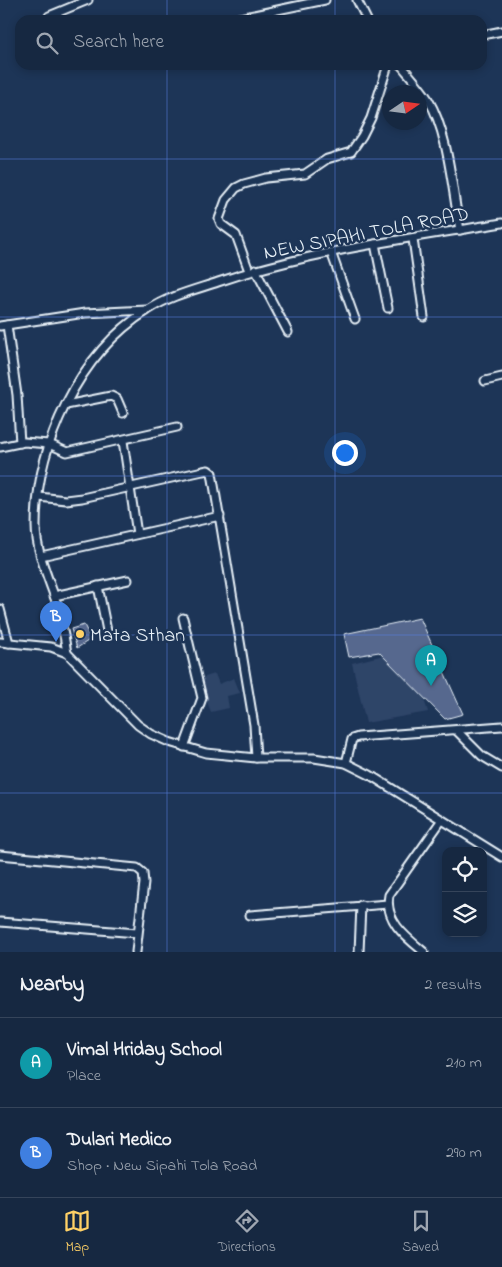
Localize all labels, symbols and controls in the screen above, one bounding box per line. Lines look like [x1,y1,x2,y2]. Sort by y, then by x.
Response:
search box [15,15,487,70]
icon: search [33,29,61,57]
text: Search here [73,29,164,56]
north arrow [382,85,427,130]
street label: NEW SIPAHI TOLA ROAD [261,200,472,269]
your location [332,440,358,466]
pin: B [40,601,72,642]
place label: Mata Sthan [90,622,185,651]
marker: Mata Sthan [74,628,86,640]
pin: A [415,645,447,686]
map controls [442,847,487,937]
button: locate [442,847,487,892]
button: layers [442,892,487,937]
text: Nearby [20,970,84,1000]
text: 2 results [424,973,482,997]
text: Vimal Hriday School [67,1037,222,1064]
text: A [31,1051,41,1075]
text: 210 m [446,1051,482,1075]
text: Place [67,1064,101,1088]
text: Dulari Medico [67,1127,172,1154]
text: B [31,1141,41,1165]
text: 290 m [446,1141,482,1165]
text: Shop · New Sipahi Tola Road [67,1154,257,1178]
tab: Map [63,1207,91,1258]
tab: Directions [218,1207,276,1258]
tab: Saved [402,1207,439,1258]

